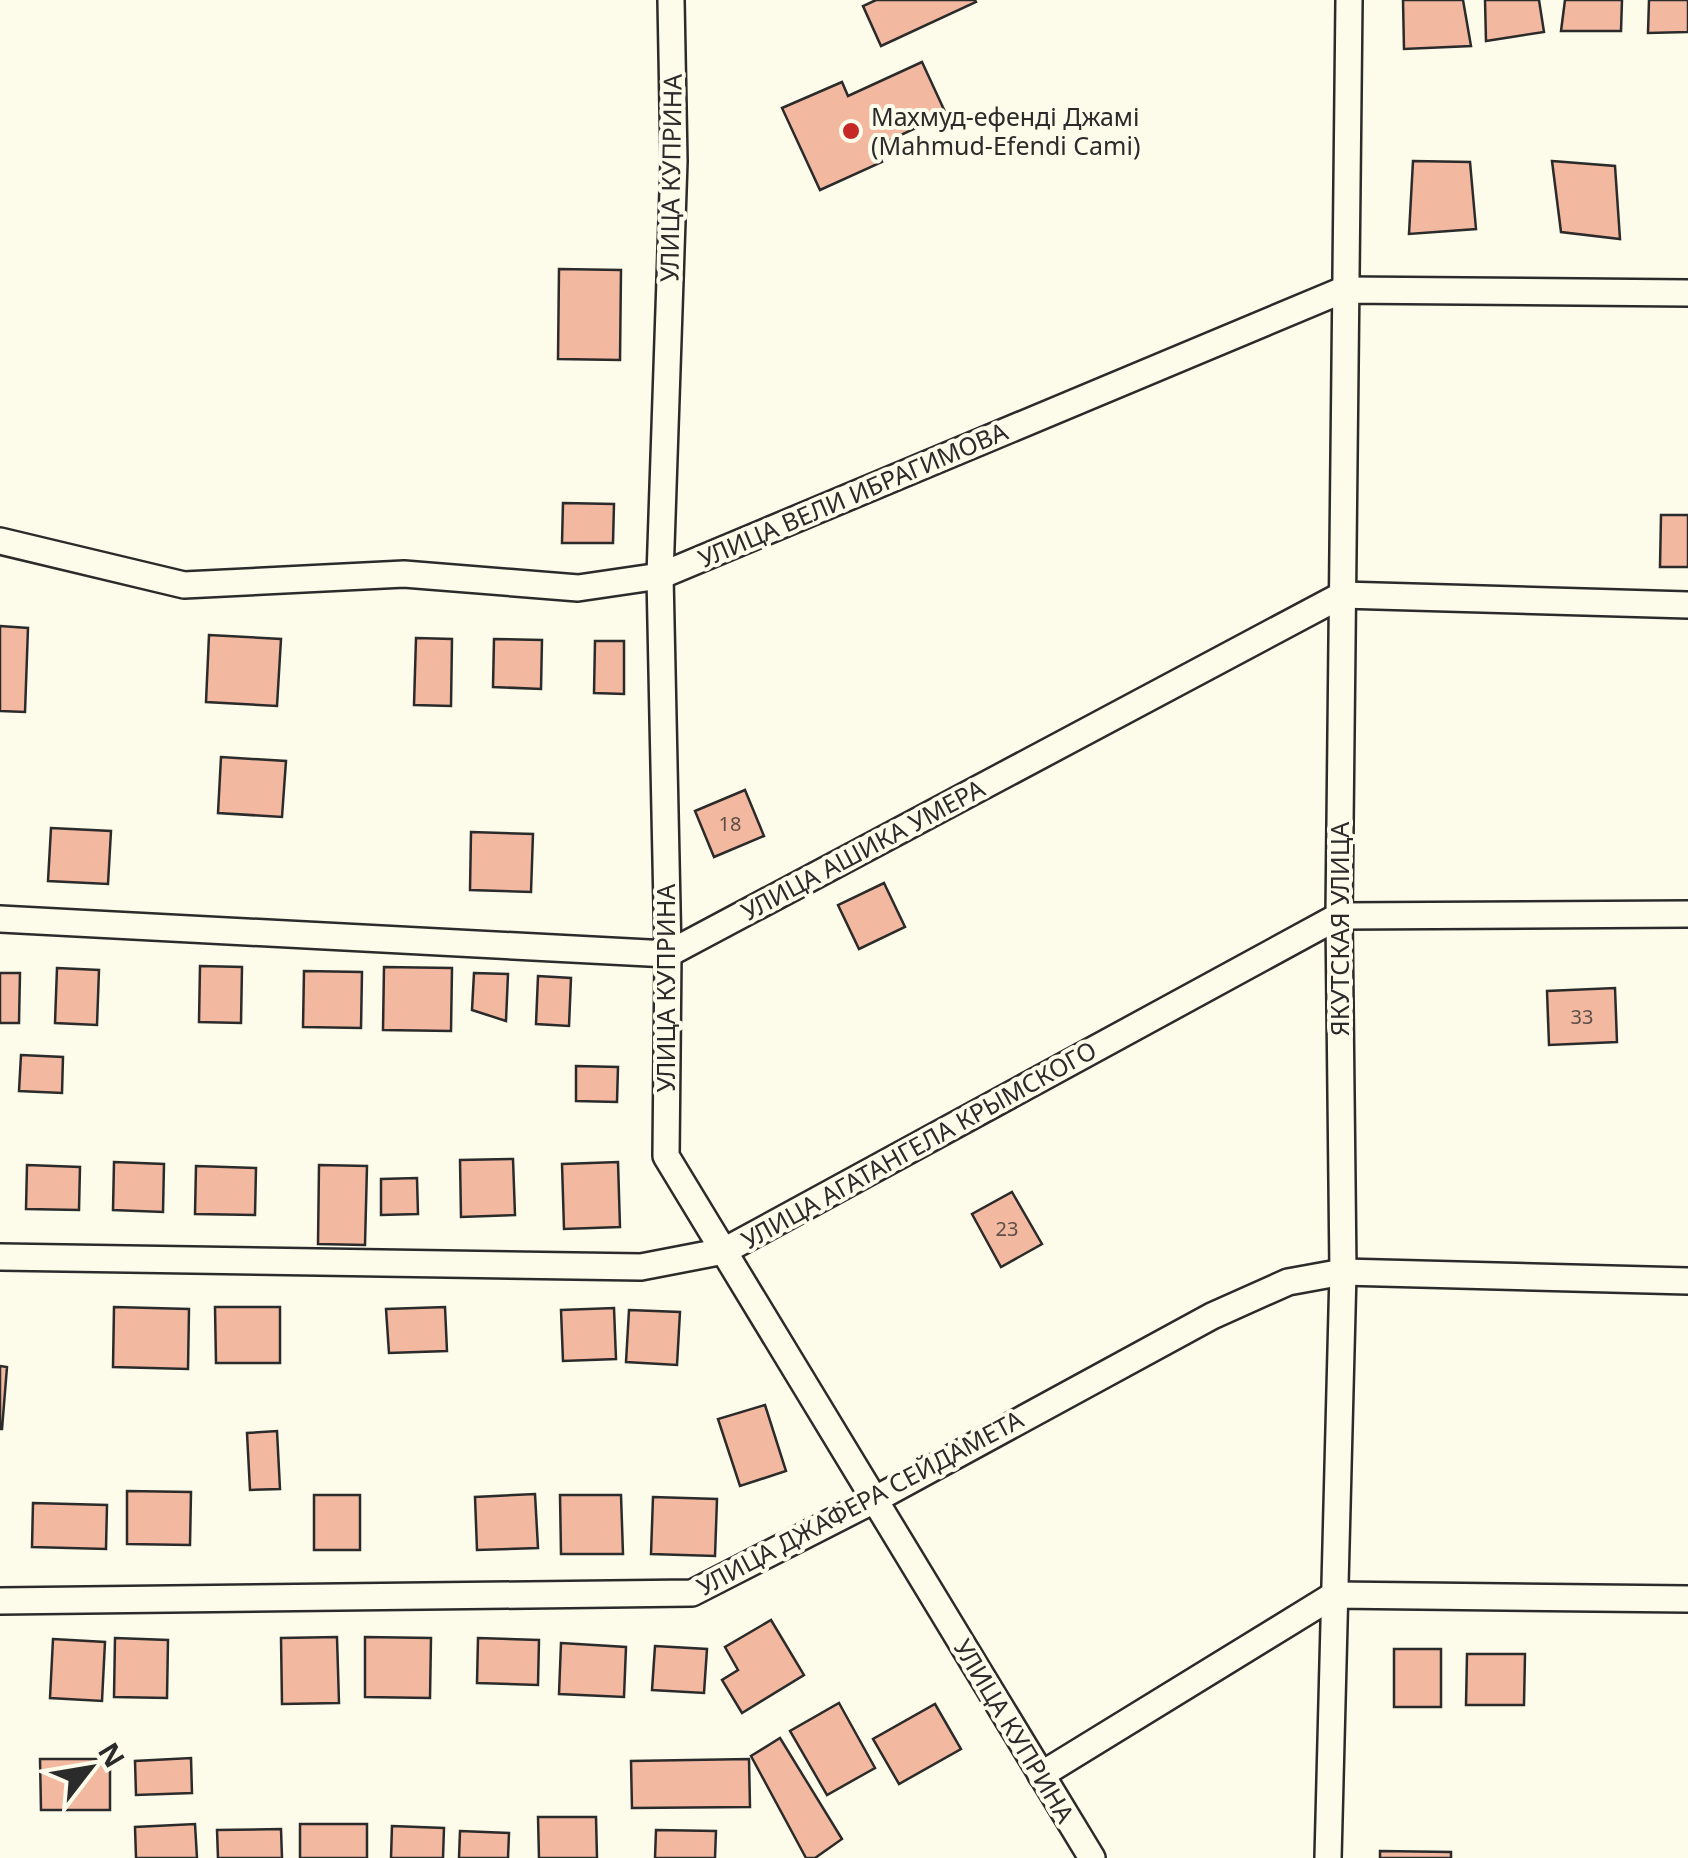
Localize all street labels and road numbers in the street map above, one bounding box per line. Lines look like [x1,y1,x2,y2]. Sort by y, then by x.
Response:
street label: УЛИЦА КУПРИНА [651,73,689,282]
street label: УЛИЦА ВЕЛИ ИБРАГИМОВА [693,413,1013,575]
street label: УЛИЦА АШИКА УМЕРА [735,770,990,928]
street label: ЯКУТСКАЯ УЛИЦА [1322,822,1356,1036]
street label: УЛИЦА КУПРИНА [648,884,682,1092]
street label: УЛИЦА АГАТАНГЕЛА КРЫМСКОГО [735,1032,1102,1256]
street label: УЛИЦА ДЖАФЕРА СЕЙДАМЕТА [691,1401,1029,1603]
street label: УЛИЦА КУПРИНА [947,1632,1083,1829]

